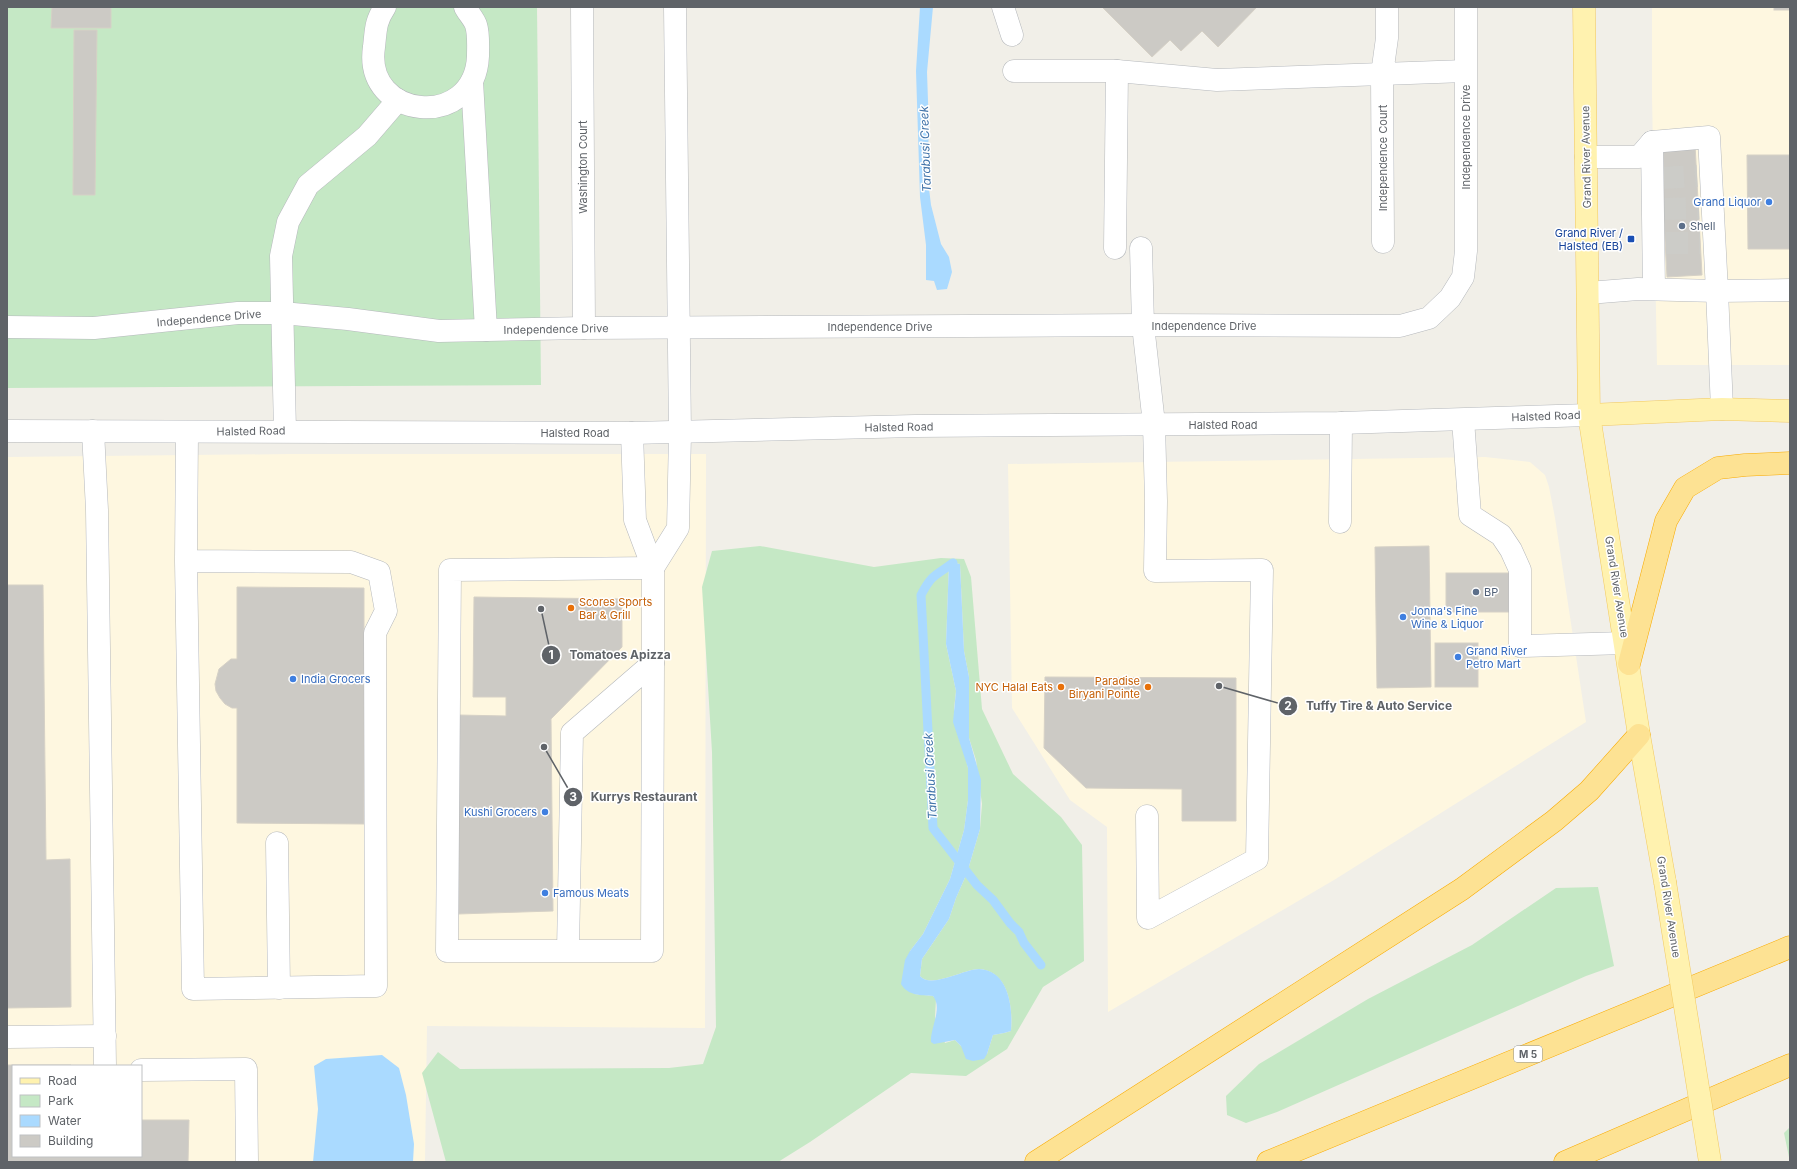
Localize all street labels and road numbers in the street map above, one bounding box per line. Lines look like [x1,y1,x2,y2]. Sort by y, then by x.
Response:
street label: Independence Drive [1459,85,1473,189]
street label: Independence Court [1376,104,1390,211]
street label: Grand River Avenue [1578,105,1594,209]
street label: Washington Court [576,120,590,214]
street label: Independence Drive [156,306,262,330]
street label: Independence Drive [1152,319,1256,333]
street label: Independence Drive [828,320,932,334]
street label: Independence Drive [503,321,609,337]
street label: Halsted Road [1511,408,1581,424]
street label: Halsted Road [1188,418,1258,432]
street label: Halsted Road [864,419,934,435]
street label: Halsted Road [216,423,286,439]
street label: Halsted Road [540,426,610,440]
street label: Grand River Avenue [1602,535,1632,639]
street label: Grand River Avenue [1654,855,1684,959]
road number: M 5 [1514,1046,1542,1062]

